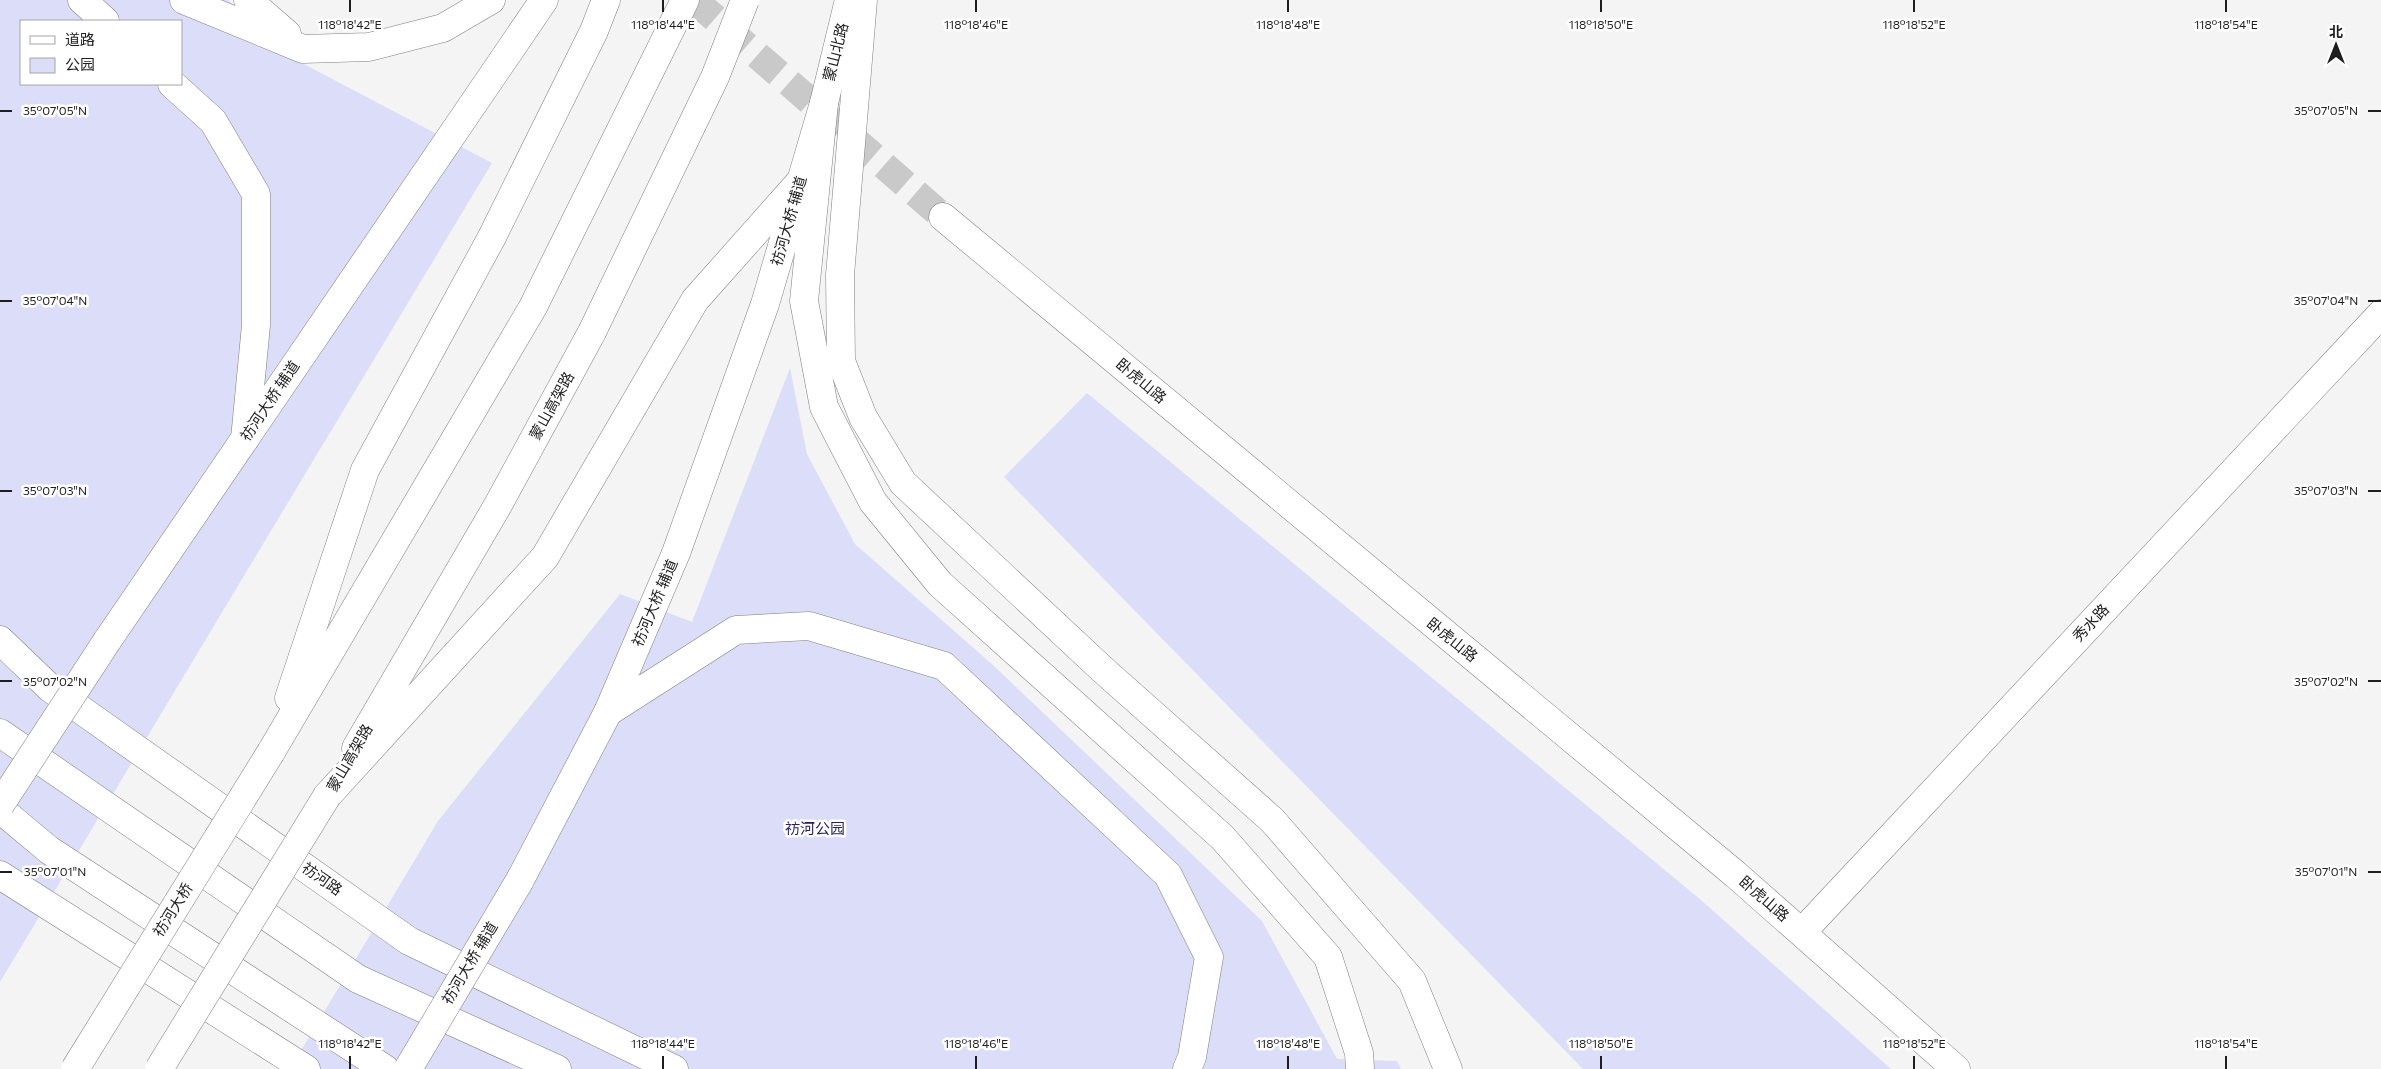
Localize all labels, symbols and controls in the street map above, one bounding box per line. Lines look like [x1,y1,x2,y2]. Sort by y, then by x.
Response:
text: 118°18'42"E [318,17,382,31]
text: 118°18'44"E [631,17,695,31]
text: 118°18'46"E [944,17,1008,31]
text: 118°18'48"E [1256,17,1320,31]
text: 118°18'50"E [1569,17,1633,31]
text: 118°18'52"E [1882,17,1946,31]
text: 118°18'54"E [2194,17,2258,31]
legend [20,20,182,85]
street label: 蒙山北路 [819,20,851,83]
north arrow [2311,20,2361,70]
text: 北 [2329,23,2343,40]
text: 道路 [65,30,95,48]
text: 公园 [65,55,95,73]
text: 35°07'05"N [23,103,87,117]
text: 35°07'05"N [2294,103,2358,117]
street label: 祊河大桥 辅道 [767,174,809,268]
text: 35°07'04"N [23,293,87,307]
text: 35°07'04"N [2294,293,2358,307]
street label: 卧虎山路 [1113,354,1170,406]
street label: 祊河大桥 辅道 [236,357,303,444]
street label: 蒙山高架路 [525,368,577,443]
text: 35°07'03"N [23,483,87,497]
text: 35°07'03"N [2294,483,2358,497]
street label: 祊河大桥 辅道 [628,556,681,649]
street label: 秀水路 [2068,600,2112,645]
street label: 卧虎山路 [1424,613,1482,665]
text: 35°07'02"N [23,674,87,688]
text: 35°07'02"N [2294,674,2358,688]
street label: 蒙山高架路 [323,721,376,794]
park label: 祊河公园 [785,819,845,837]
street label: 祊河路 [299,858,346,898]
text: 35°07'01"N [24,864,86,878]
text: 35°07'01"N [2295,864,2357,878]
street label: 卧虎山路 [1736,872,1793,925]
street label: 祊河大桥 [149,879,196,940]
street label: 祊河大桥 辅道 [438,918,501,1007]
text: 118°18'42"E [318,1036,382,1050]
text: 118°18'44"E [631,1036,695,1050]
text: 118°18'46"E [944,1036,1008,1050]
text: 118°18'48"E [1256,1036,1320,1050]
text: 118°18'50"E [1569,1036,1633,1050]
text: 118°18'52"E [1882,1036,1946,1050]
text: 118°18'54"E [2194,1036,2258,1050]

